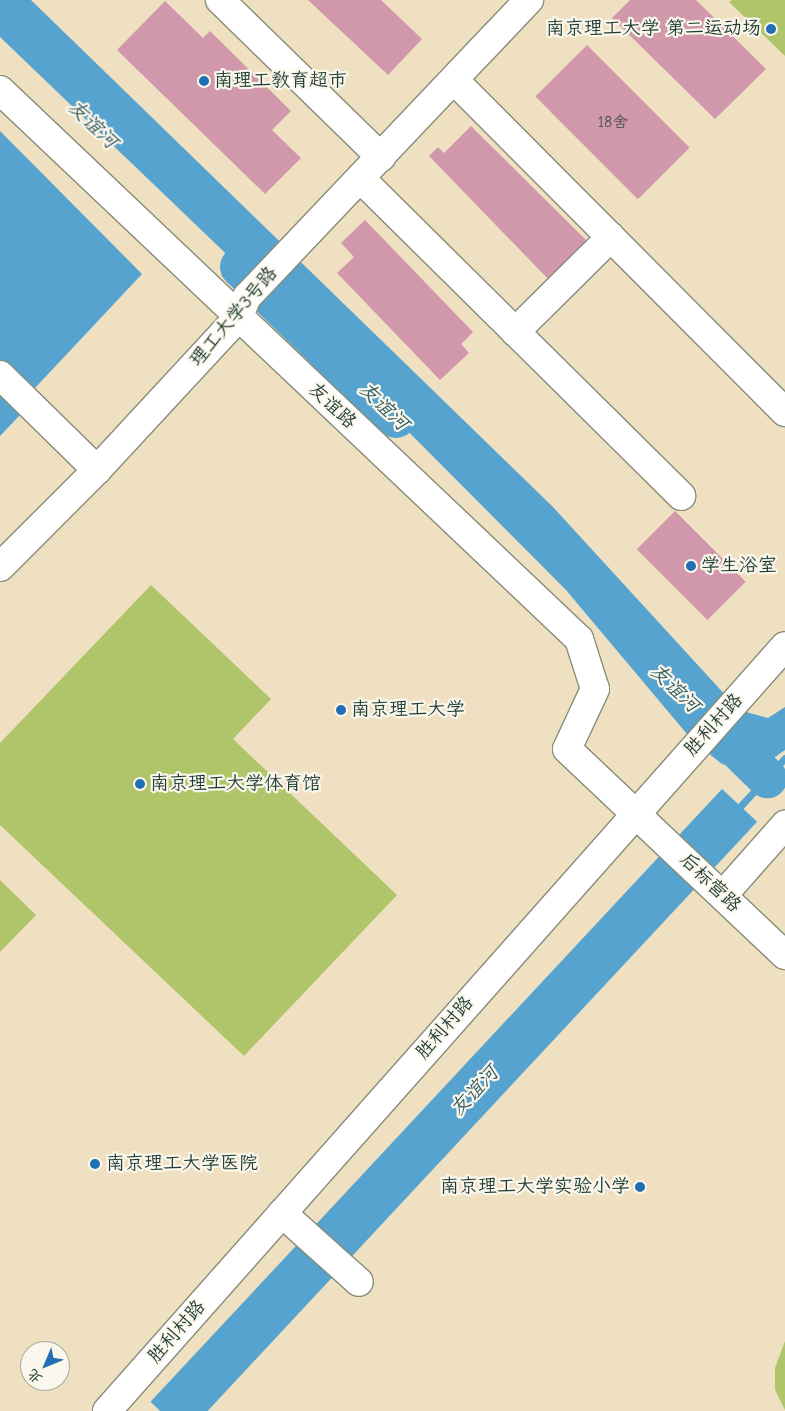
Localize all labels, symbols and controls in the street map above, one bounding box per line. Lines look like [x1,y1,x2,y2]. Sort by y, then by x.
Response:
place label: 南京理工大学 第二运动场 [546,18,761,40]
marker: 南京理工大学 第二运动场 [765,23,777,35]
place label: 南理工教育超市 [214,70,347,92]
marker: 南理工教育超市 [198,75,210,87]
water label: 友谊河 [63,95,123,153]
house number: 18舍 [598,112,628,132]
street label: 理工大学3号路 [186,262,282,372]
water label: 友谊河 [354,377,414,435]
street label: 友谊路 [303,378,361,434]
place label: 学生浴室 [701,555,777,577]
marker: 学生浴室 [685,560,697,572]
water label: 友谊河 [645,659,705,717]
street label: 胜利村路 [680,689,748,761]
place label: 南京理工大学 [351,699,465,721]
marker: 南京理工大学 [335,704,347,716]
place label: 南京理工大学体育馆 [150,773,321,795]
marker: 南京理工大学体育馆 [134,778,146,790]
street label: 后标营路 [675,848,745,918]
street label: 胜利村路 [411,992,479,1064]
water label: 友谊河 [445,1061,503,1121]
place label: 南京理工大学医院 [106,1153,258,1175]
marker: 南京理工大学医院 [88,1157,102,1171]
place label: 南京理工大学实验小学 [440,1176,630,1198]
marker: 南京理工大学实验小学 [634,1181,646,1193]
street label: 胜利村路 [143,1296,211,1368]
north arrow [20,1341,70,1391]
text: 北 [24,1365,46,1387]

